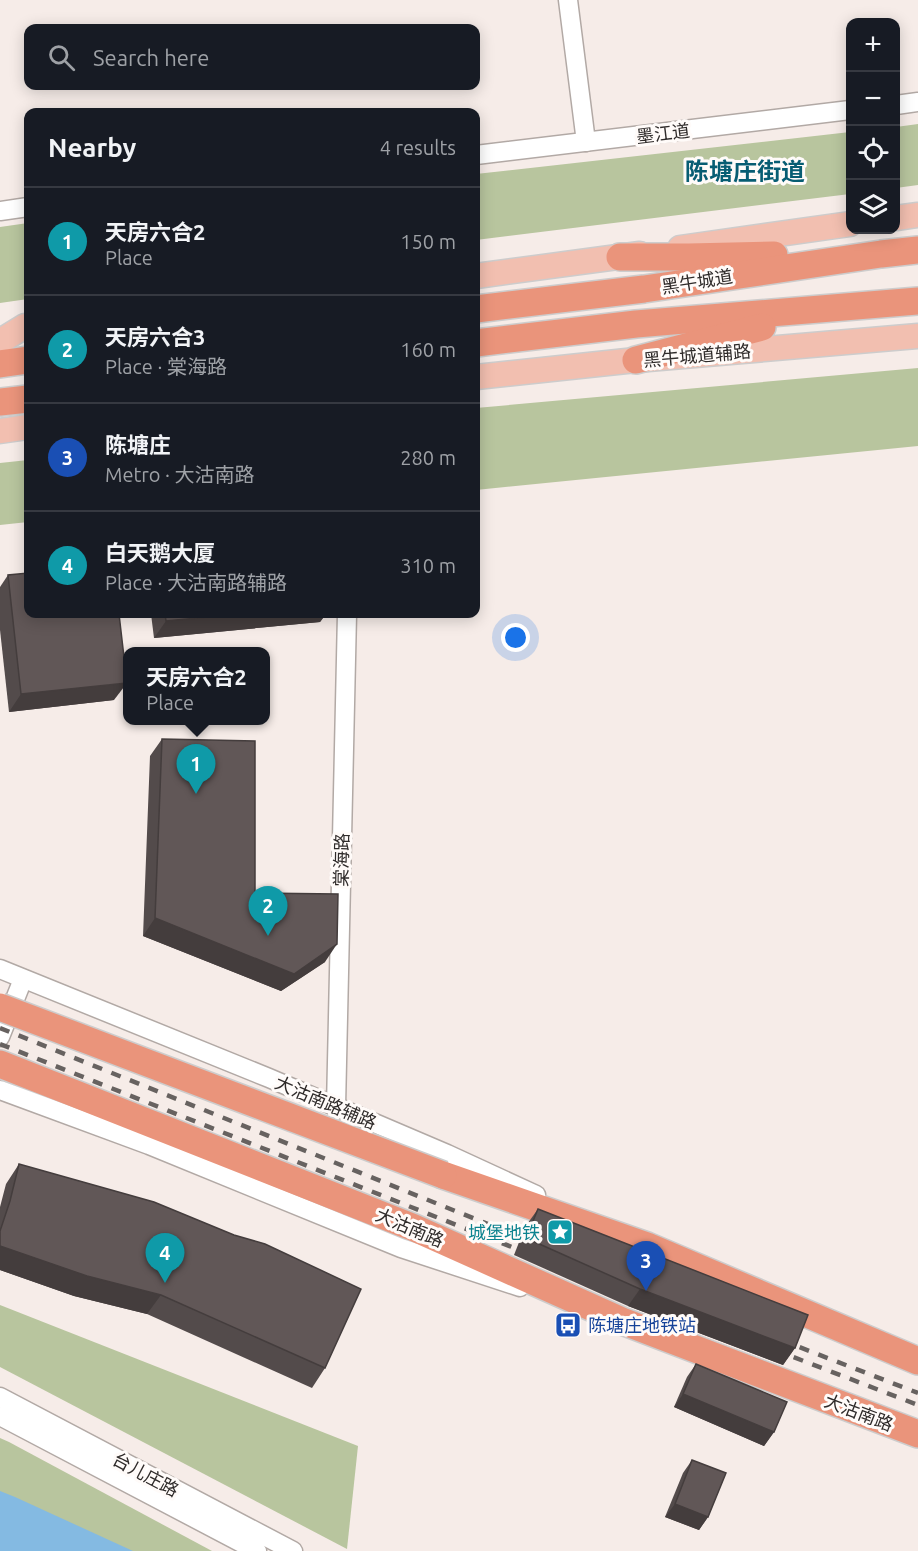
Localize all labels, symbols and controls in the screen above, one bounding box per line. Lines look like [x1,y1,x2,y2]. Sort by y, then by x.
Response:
map controls [846,18,900,234]
button: + [846,18,900,72]
search box [24,24,480,90]
icon: search [45,41,78,74]
text: Search here [93,45,209,70]
button: − [846,72,900,126]
street label: 墨江道 [635,120,691,146]
button: locate [846,126,900,180]
text: Nearby [48,133,136,162]
text: 4 results [380,136,456,159]
district label: 陈塘庄街道 [685,158,805,185]
button: layers [846,180,900,234]
text: 天房六合2 [105,219,205,244]
text: 1 [62,230,73,253]
text: 150 m [400,230,456,253]
text: Place [105,246,153,269]
street label: 黑牛城道 [660,265,734,297]
text: 天房六合3 [105,324,205,349]
text: 2 [62,338,73,361]
text: 160 m [400,338,456,361]
street label: 黑牛城道辅路 [642,340,752,370]
text: Place · 棠海路 [105,355,227,378]
text: 陈塘庄 [105,432,171,457]
text: 3 [62,446,73,469]
text: 280 m [400,446,456,469]
text: Metro · 大沽南路 [105,463,255,486]
text: 白天鹅大厦 [105,540,215,565]
text: 4 [62,554,73,577]
text: 310 m [400,554,456,577]
text: Place · 大沽南路辅路 [105,571,287,594]
your location [501,623,530,652]
popup [123,647,270,725]
text: 天房六合2 [146,664,247,689]
text: Place [146,691,194,714]
pin: 1 [176,744,216,794]
street label: 棠海路 [331,833,351,887]
pin: 2 [248,886,288,936]
street label: 大沽南路辅路 [272,1072,380,1132]
street label: 大沽南路 [373,1204,447,1250]
place icon: 城堡地铁 [545,1217,575,1247]
place label: 城堡地铁 [468,1222,540,1242]
pin: 4 [146,1234,184,1283]
pin: 3 [626,1242,666,1291]
bus stop icon: 陈塘庄地铁站 [553,1310,583,1340]
place label: 陈塘庄地铁站 [588,1315,696,1335]
street label: 大沽南路 [822,1390,896,1434]
street label: 台儿庄路 [110,1448,182,1500]

